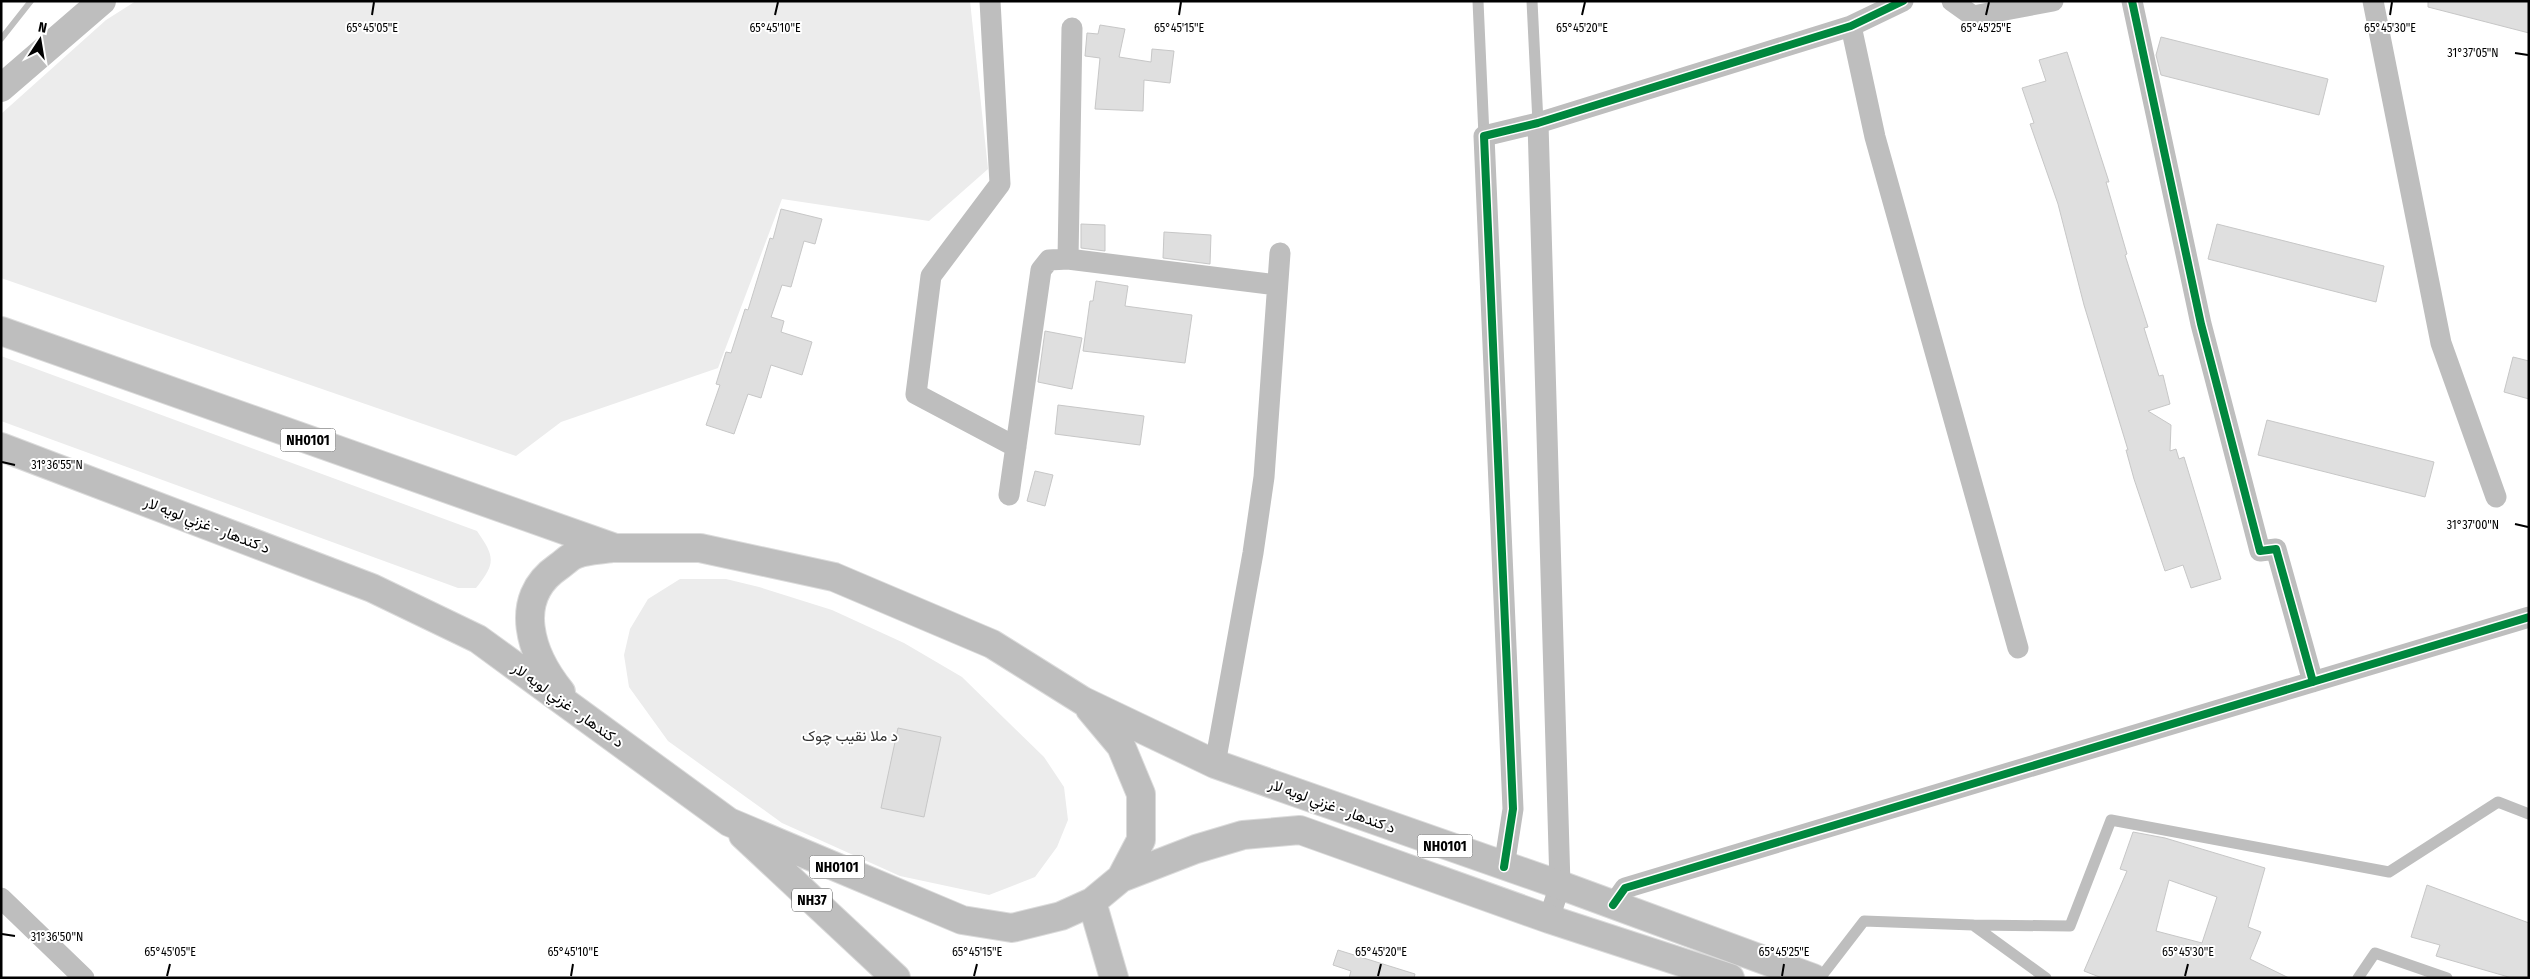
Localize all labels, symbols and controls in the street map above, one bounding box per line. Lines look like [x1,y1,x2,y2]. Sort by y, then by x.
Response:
north arrow [15,15,65,65]
text: N [37,19,48,37]
text: 65°45'05"E [346,21,398,35]
text: 65°45'10"E [749,21,801,35]
text: 65°45'15"E [1154,21,1204,35]
text: 65°45'20"E [1556,21,1608,35]
text: 65°45'25"E [1961,21,2012,35]
text: 65°45'30"E [2364,21,2416,35]
text: 31°37'05"N [2447,46,2499,60]
road number: NH0101 [280,428,336,452]
text: 31°36'55"N [31,458,83,472]
street label: د کندهار - غزني لويه لار [139,492,272,561]
text: 31°37'00"N [2447,518,2499,532]
street label: د کندهار - غزني لويه لار [506,658,627,755]
park label: د ملا نقيب چوک [802,727,898,746]
street label: د کندهار - غزني لويه لار [1264,774,1398,841]
road number: NH0101 [1418,834,1472,858]
road number: NH0101 [810,856,864,879]
road number: NH37 [792,888,832,912]
text: 31°36'50"N [31,930,83,944]
text: 65°45'05"E [144,945,196,959]
text: 65°45'10"E [547,945,599,959]
text: 65°45'15"E [952,945,1002,959]
text: 65°45'20"E [1355,945,1407,959]
text: 65°45'25"E [1759,945,1810,959]
text: 65°45'30"E [2162,945,2214,959]

